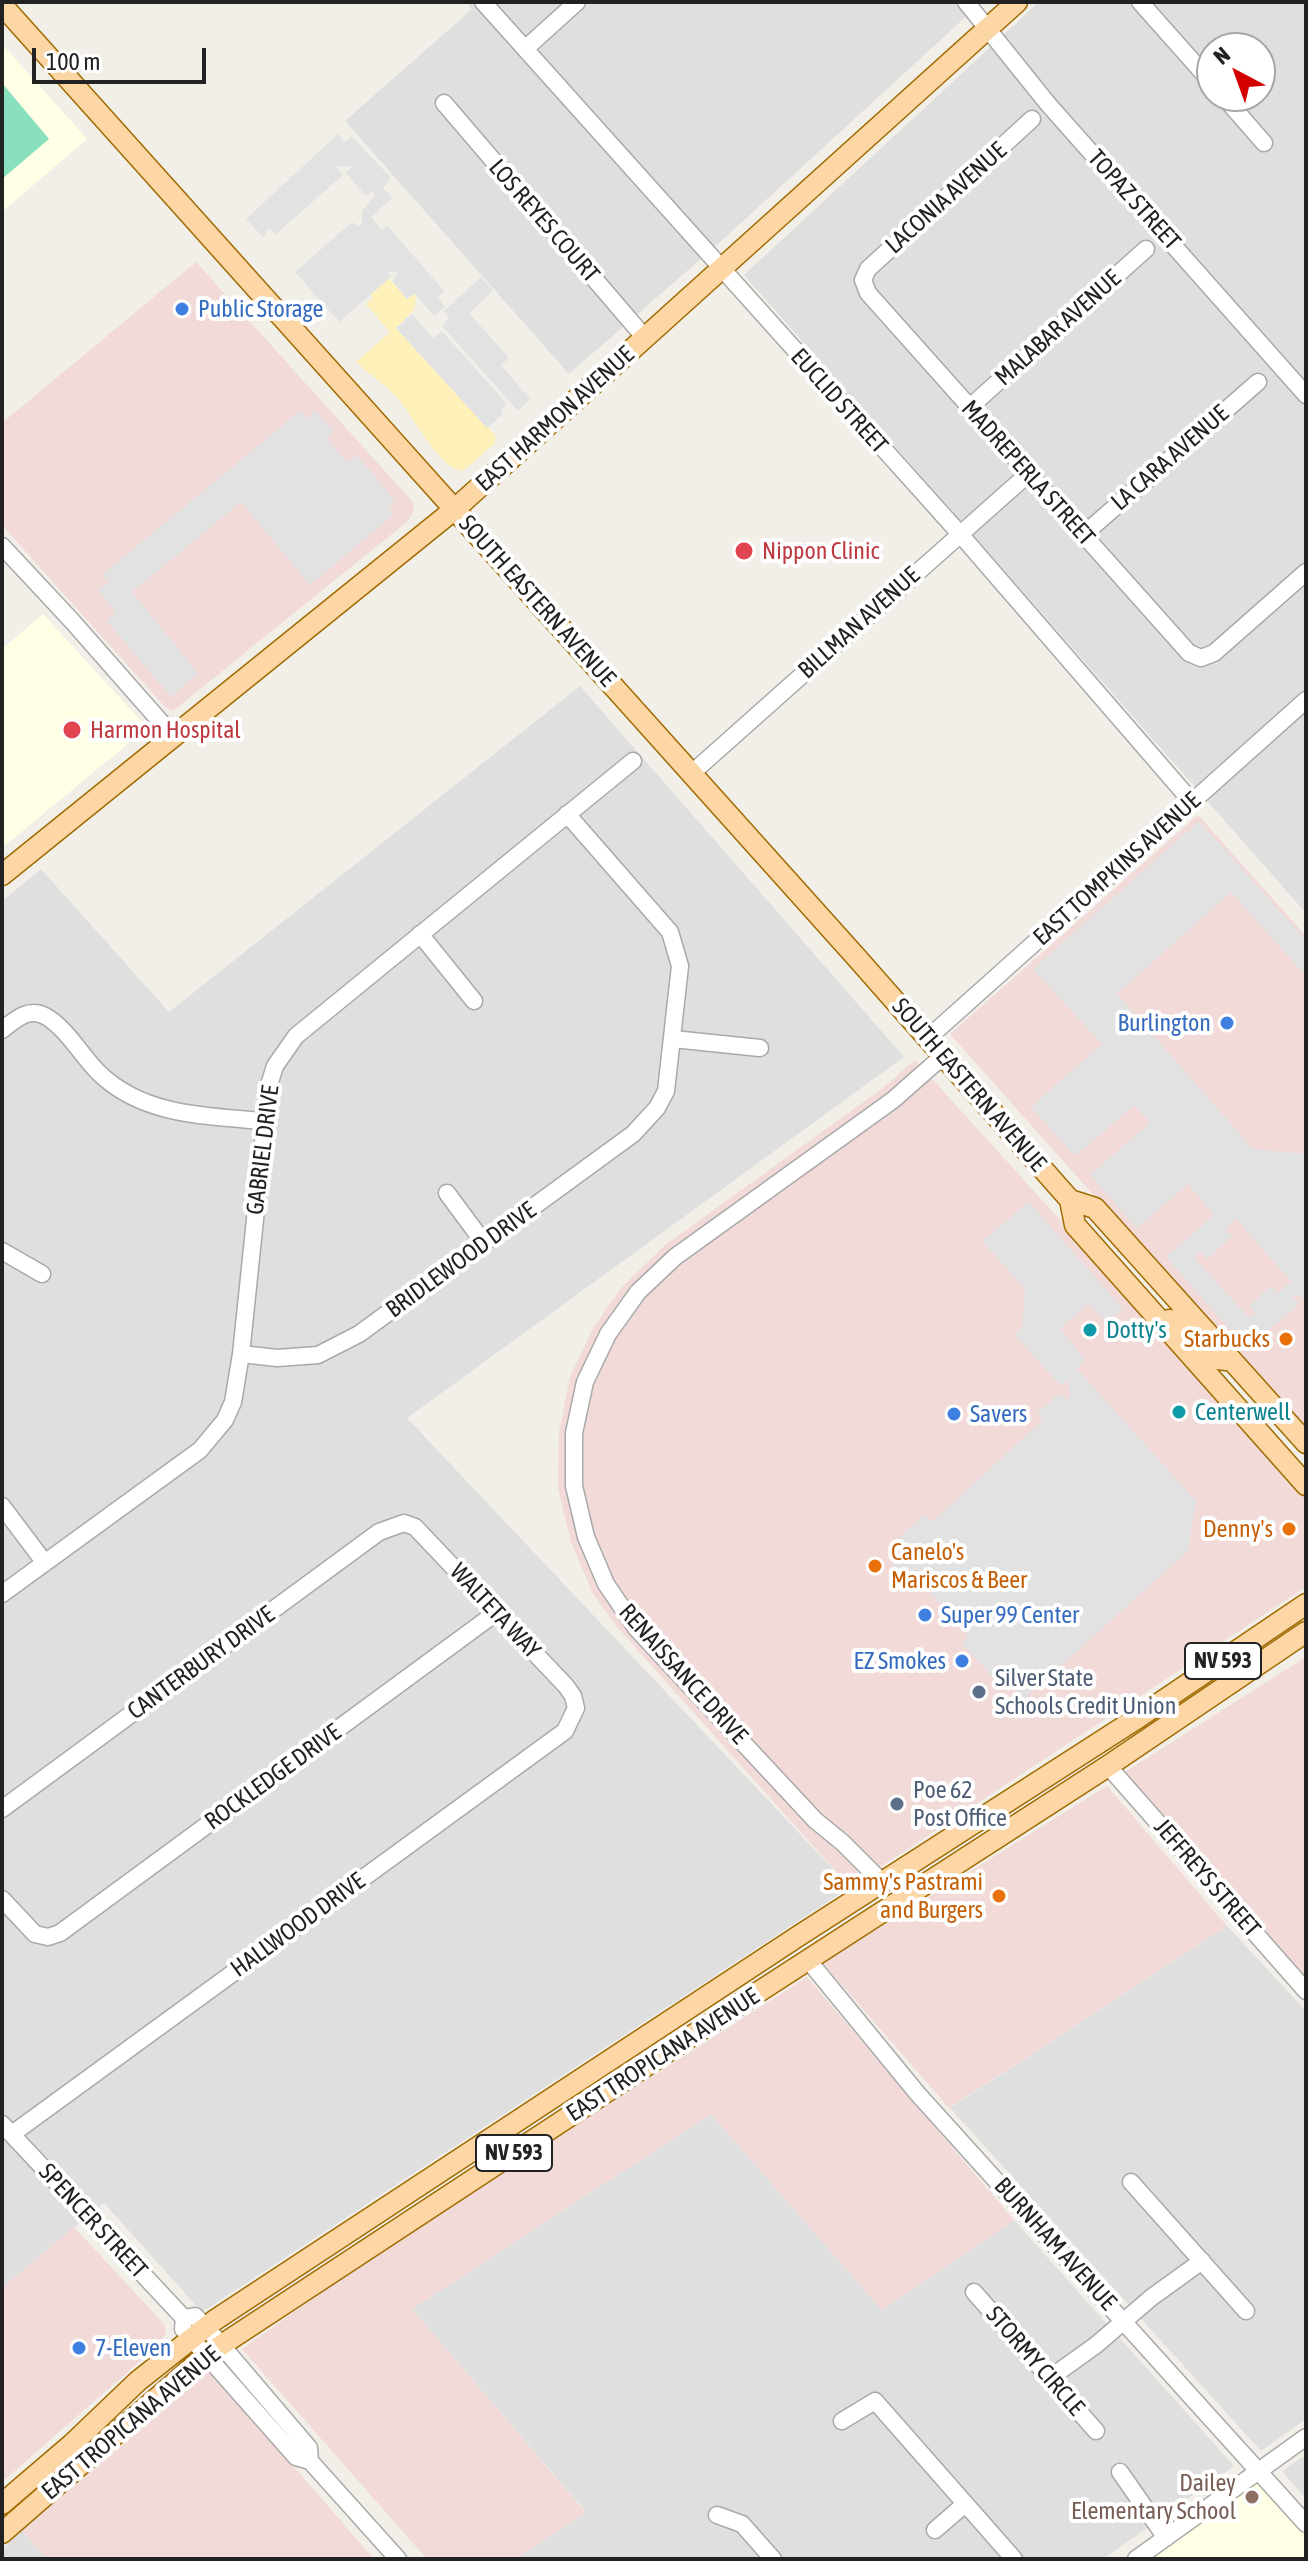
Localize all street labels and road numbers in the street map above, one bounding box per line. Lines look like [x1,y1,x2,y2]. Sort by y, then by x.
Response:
street label: LACONIA AVENUE [880,136,1012,260]
street label: TOPAZ STREET [1082,144,1186,256]
street label: LOS REYES COURT [483,154,605,288]
street label: MALABAR AVENUE [989,264,1127,392]
street label: EAST HARMON AVENUE [470,340,640,498]
street label: EUCLID STREET [784,343,894,459]
street label: MADREPERLA STREET [955,394,1101,552]
street label: LA CARA AVENUE [1106,399,1234,517]
street label: SOUTH EASTERN AVENUE [453,510,621,692]
street label: BILLMAN AVENUE [792,561,926,685]
street label: EAST TOMPKINS AVENUE [1027,786,1207,952]
street label: SOUTH EASTERN AVENUE [886,992,1052,1178]
street label: GABRIEL DRIVE [241,1084,285,1216]
street label: BRIDLEWOOD DRIVE [381,1196,541,1324]
street label: WALTETA WAY [444,1558,546,1664]
street label: RENAISSANCE DRIVE [613,1598,753,1750]
street label: CANTERBURY DRIVE [122,1600,280,1726]
road number: NV 593 [1185,1643,1261,1679]
street label: ROCKLEDGE DRIVE [199,1718,347,1836]
street label: JEFFREYS STREET [1148,1813,1266,1943]
street label: HALLWOOD DRIVE [225,1867,371,1983]
street label: EAST TROPICANA AVENUE [561,1982,765,2128]
road number: NV 593 [476,2135,552,2171]
street label: SPENCER STREET [33,2158,153,2284]
street label: BURNHAM AVENUE [988,2172,1122,2316]
street label: STORMY CIRCLE [980,2301,1090,2421]
street label: EAST TROPICANA AVENUE [36,2340,226,2506]

